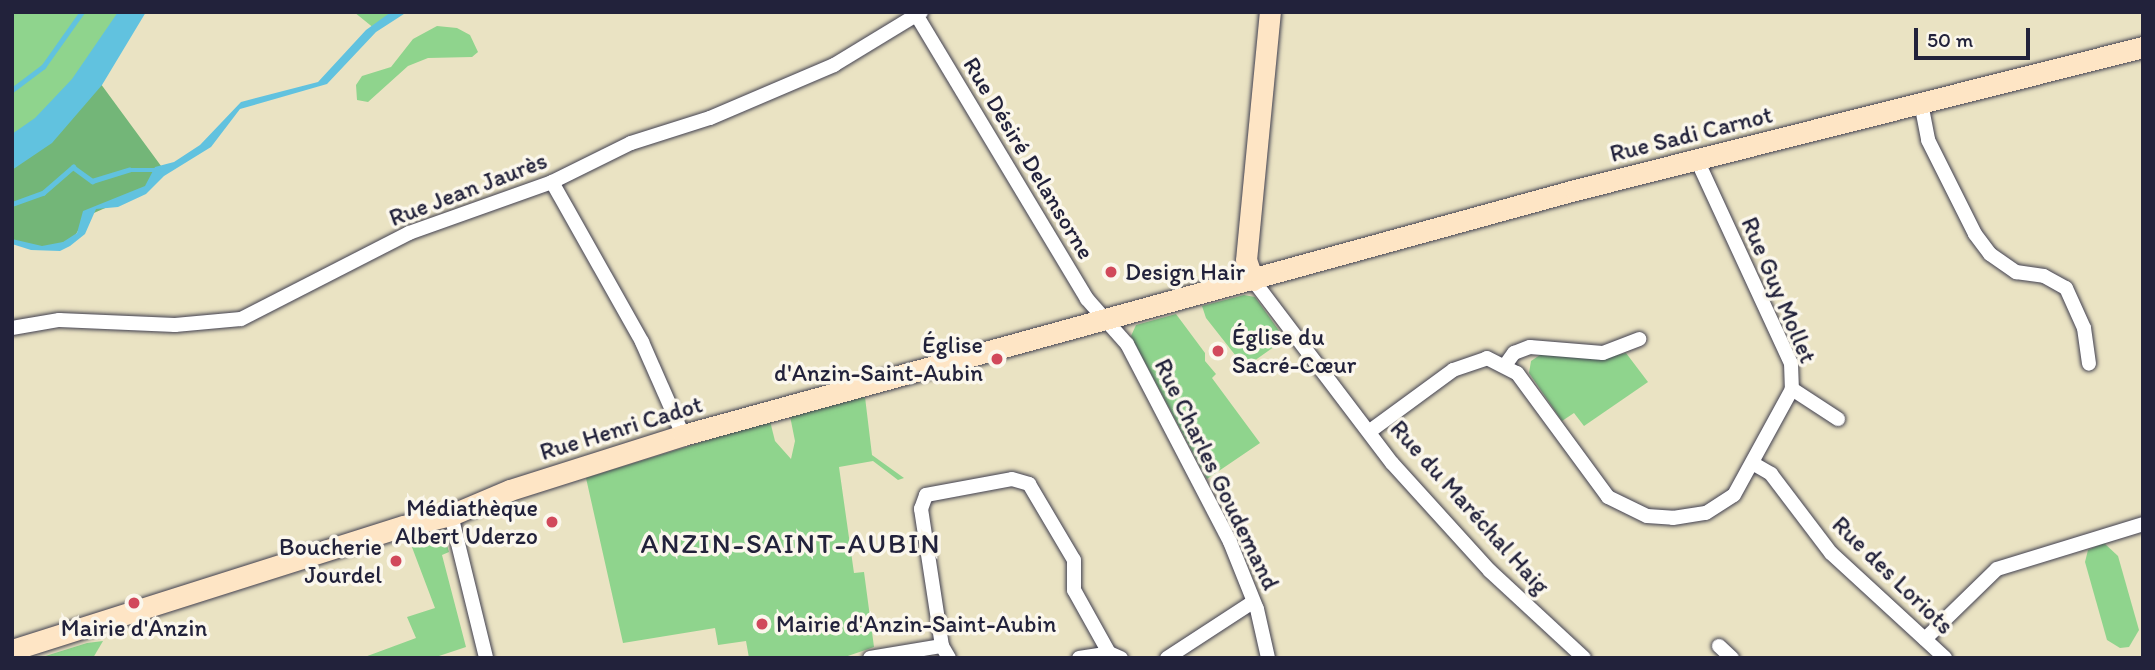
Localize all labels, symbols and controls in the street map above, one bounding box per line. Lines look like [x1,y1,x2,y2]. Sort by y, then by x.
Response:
scale bar [1917,14,2032,58]
text: 50 m [1927,27,1973,52]
street label: Rue Désiré Delansorne [957,52,1101,264]
street label: Rue Sadi Carnot [1607,100,1775,168]
street label: Rue Jean Jaurès [385,146,551,232]
street label: Rue Guy Mollet [1735,213,1823,367]
place label: Design Hair [1125,258,1245,286]
marker: Design Hair [1103,264,1119,280]
place label: Église du Sacré-Cœur [1232,323,1356,379]
place label: Église d'Anzin-Saint-Aubin [774,331,983,387]
marker: Église du Sacré-Cœur [1210,343,1226,359]
marker: Église d'Anzin-Saint-Aubin [989,351,1005,367]
street label: Rue Charles Goudemand [1148,353,1286,595]
street label: Rue Henri Cadot [536,390,706,466]
street label: Rue du Maréchal Haig [1384,414,1556,600]
place label: Médiathèque Albert Uderzo [395,494,538,550]
street label: Rue des Loriots [1826,510,1960,640]
marker: Médiathèque Albert Uderzo [544,514,560,530]
district label: ANZIN-SAINT-AUBIN [644,526,938,560]
place label: Boucherie Jourdel [279,533,382,589]
marker: Boucherie Jourdel [388,553,404,569]
marker: Mairie d'Anzin [126,595,142,611]
place label: Mairie d'Anzin-Saint-Aubin [776,610,1055,638]
place label: Mairie d'Anzin [61,614,207,642]
marker: Mairie d'Anzin-Saint-Aubin [754,616,770,632]

